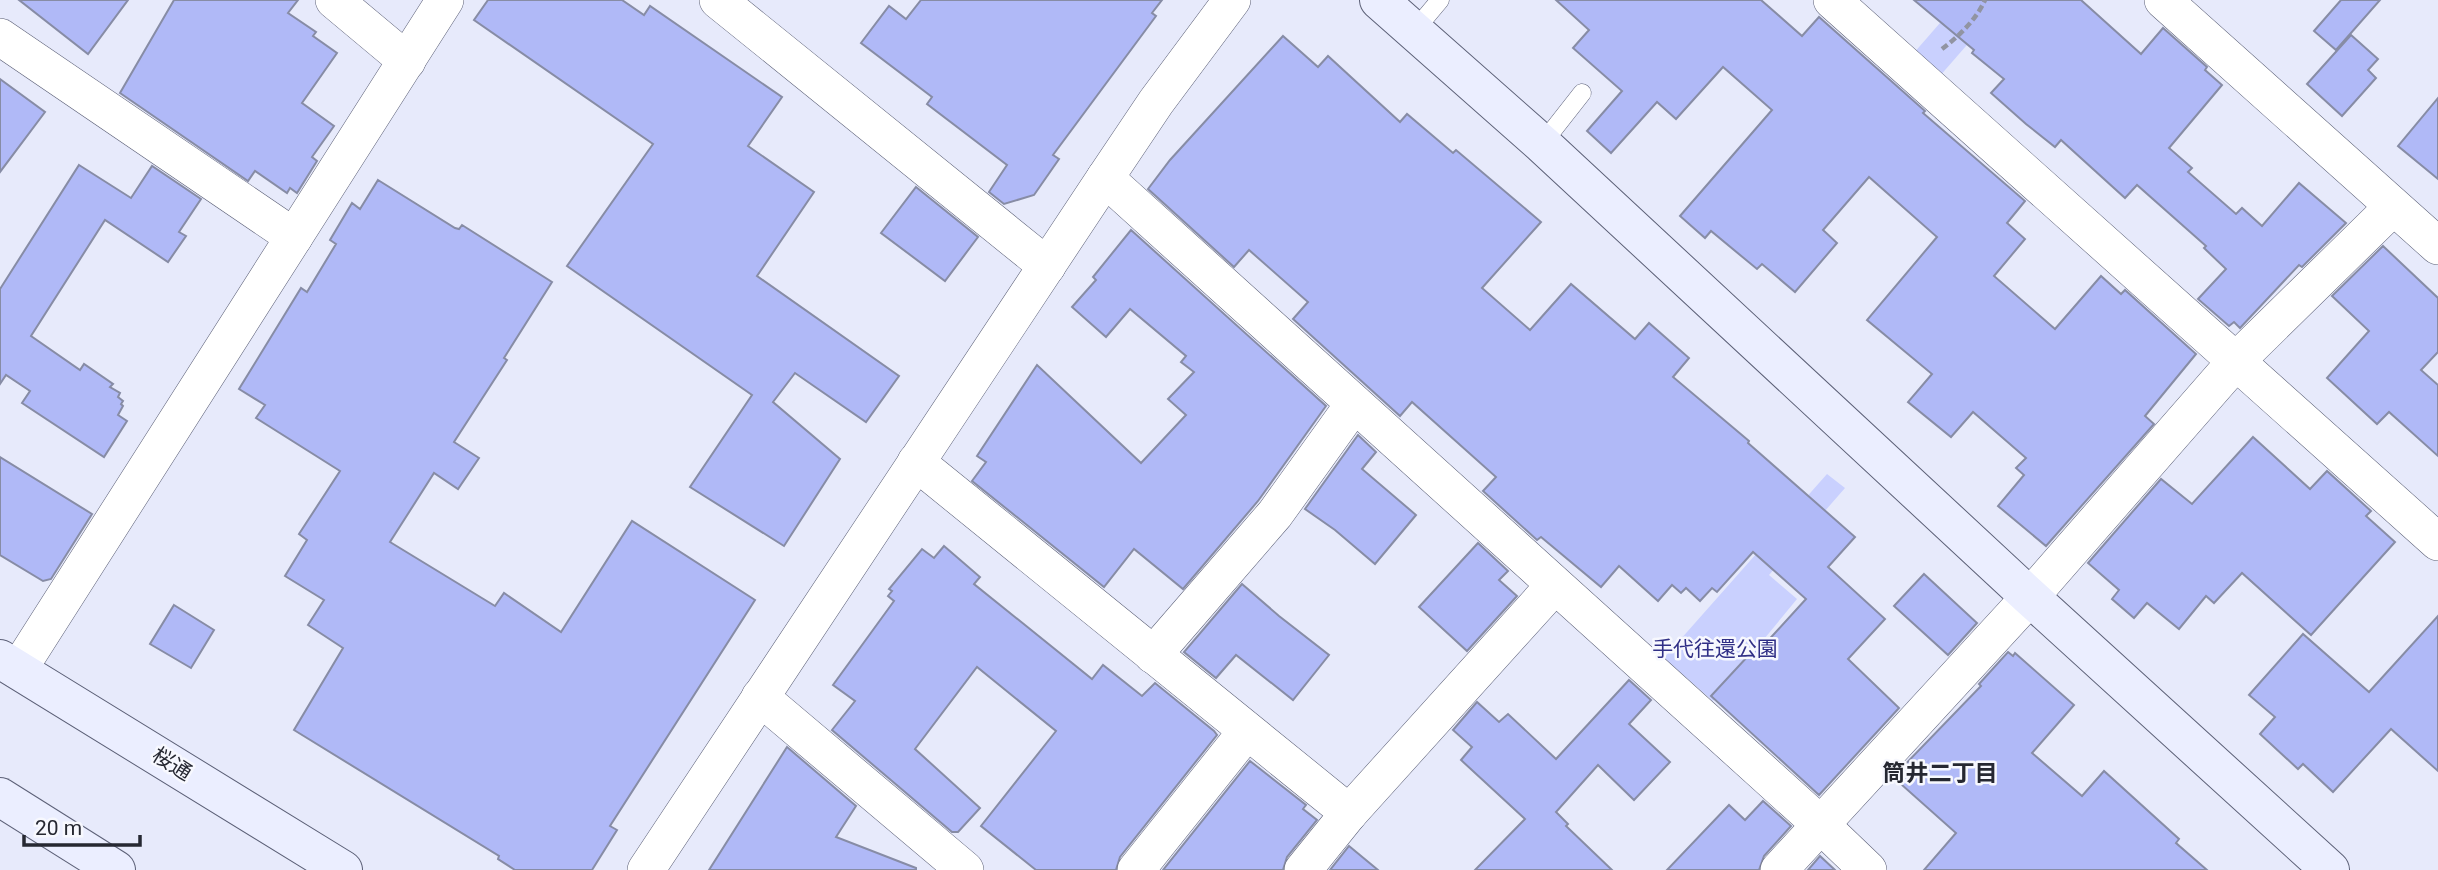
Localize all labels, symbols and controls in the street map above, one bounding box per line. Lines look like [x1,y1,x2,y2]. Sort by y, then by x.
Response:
park label: 手代往還公園 [1652,637,1778,661]
street label: 桜通 [148,743,196,785]
district label: 筒井二丁目 [1883,760,1998,787]
scale bar [24,804,140,848]
text: 20 m [35,816,82,840]

